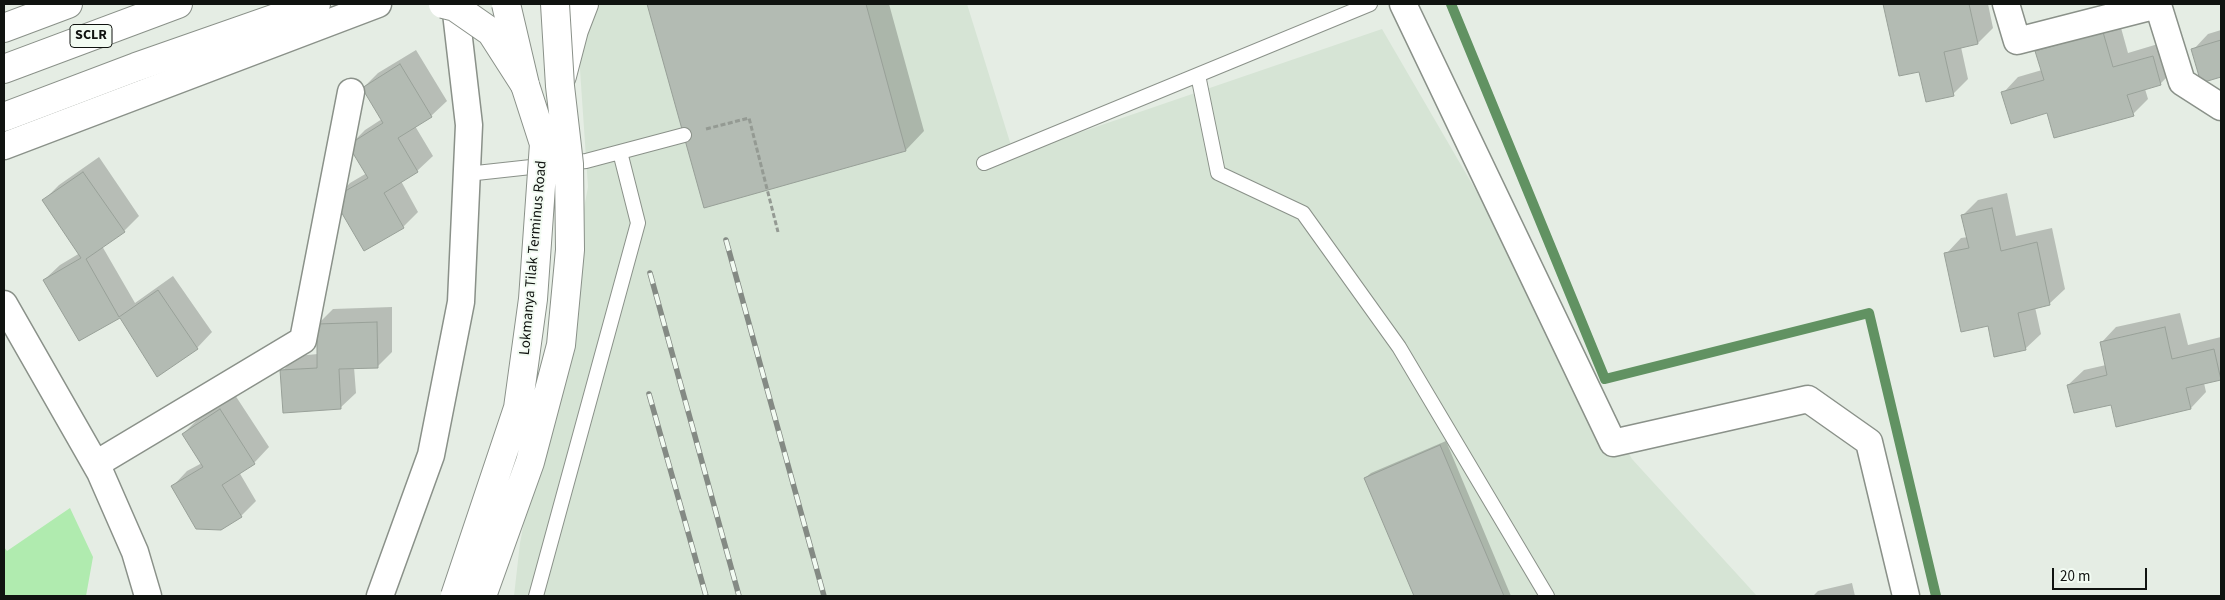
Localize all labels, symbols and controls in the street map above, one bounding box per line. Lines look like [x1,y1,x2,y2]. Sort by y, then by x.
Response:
road number: SCLR [70,24,112,48]
street label: Lokmanya Tilak Terminus Road [517,160,551,356]
scale bar [2055,558,2150,590]
text: 20 m [2060,566,2090,587]

